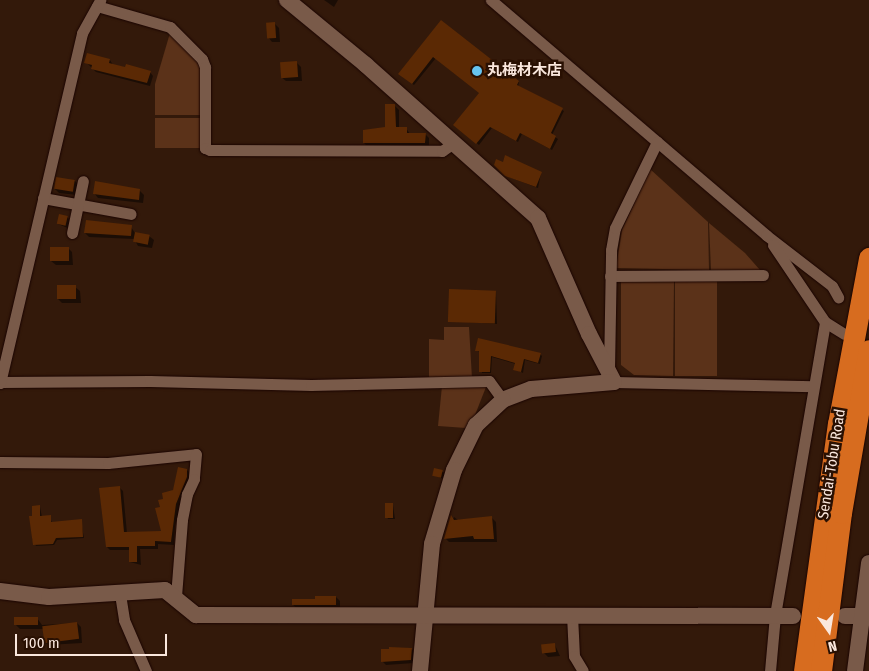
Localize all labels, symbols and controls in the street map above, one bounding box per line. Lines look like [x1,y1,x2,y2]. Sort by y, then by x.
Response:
place label: 丸梅材木店 [487,62,562,80]
marker: 丸梅材木店 [471,65,483,77]
street label: Sendai-Tobu Road [814,408,850,520]
north arrow [804,606,854,656]
scale bar [18,624,170,656]
text: 100 m [23,634,60,652]
text: N [826,637,838,655]

